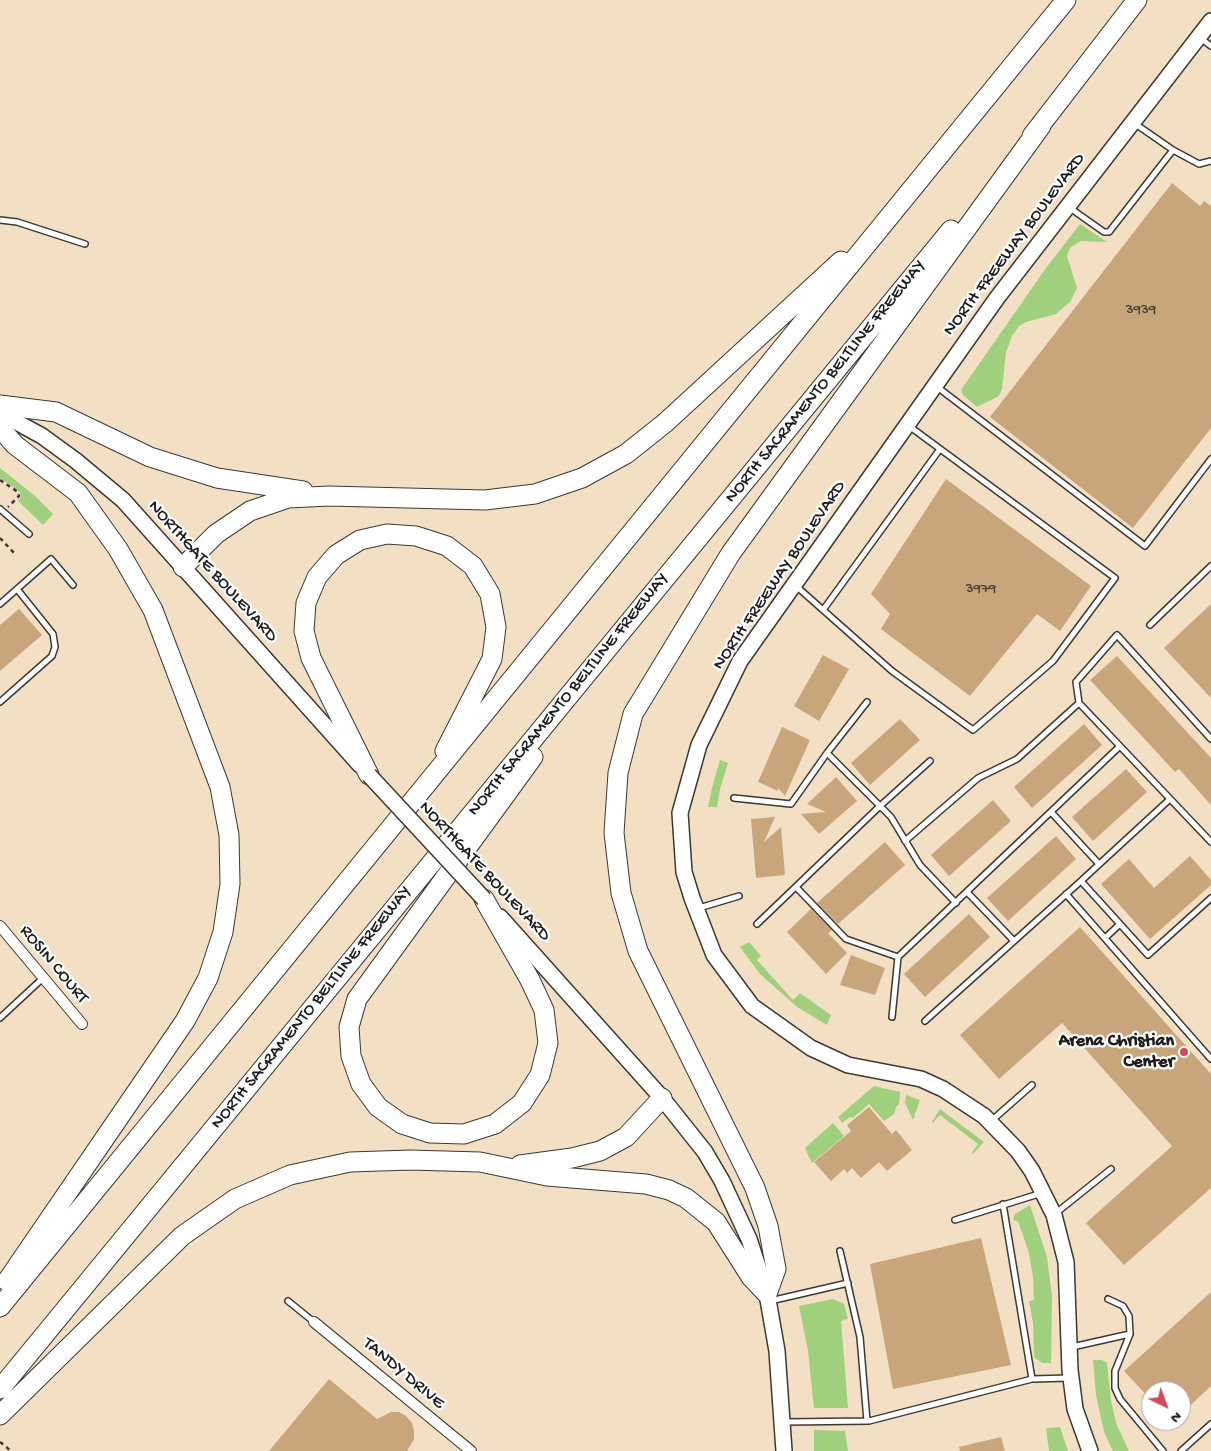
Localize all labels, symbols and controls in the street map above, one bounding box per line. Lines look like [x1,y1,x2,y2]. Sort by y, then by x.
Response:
street label: NORTH FREEWAY BOULEVARD [939,149,1091,341]
street label: NORTH SACRAMENTO BELTLINE FREEWAY [721,256,931,508]
house number: 3939 [1126,302,1156,320]
street label: NORTH FREEWAY BOULEVARD [709,477,851,675]
street label: NORTHGATE BOULEVARD [143,497,281,647]
street label: NORTH SACRAMENTO BELTLINE FREEWAY [464,569,674,821]
house number: 3979 [966,581,996,599]
street label: NORTHGATE BOULEVARD [413,797,555,947]
street label: NORTH SACRAMENTO BELTLINE FREEWAY [207,882,417,1134]
street label: ROSIN COURT [14,921,92,1009]
place label: Arena Christian Center [1059,1031,1174,1074]
marker: Arena Christian Center [1178,1046,1190,1058]
street label: TANDY DRIVE [358,1333,448,1415]
north arrow [1141,1381,1191,1431]
text: N [1167,1407,1185,1426]

